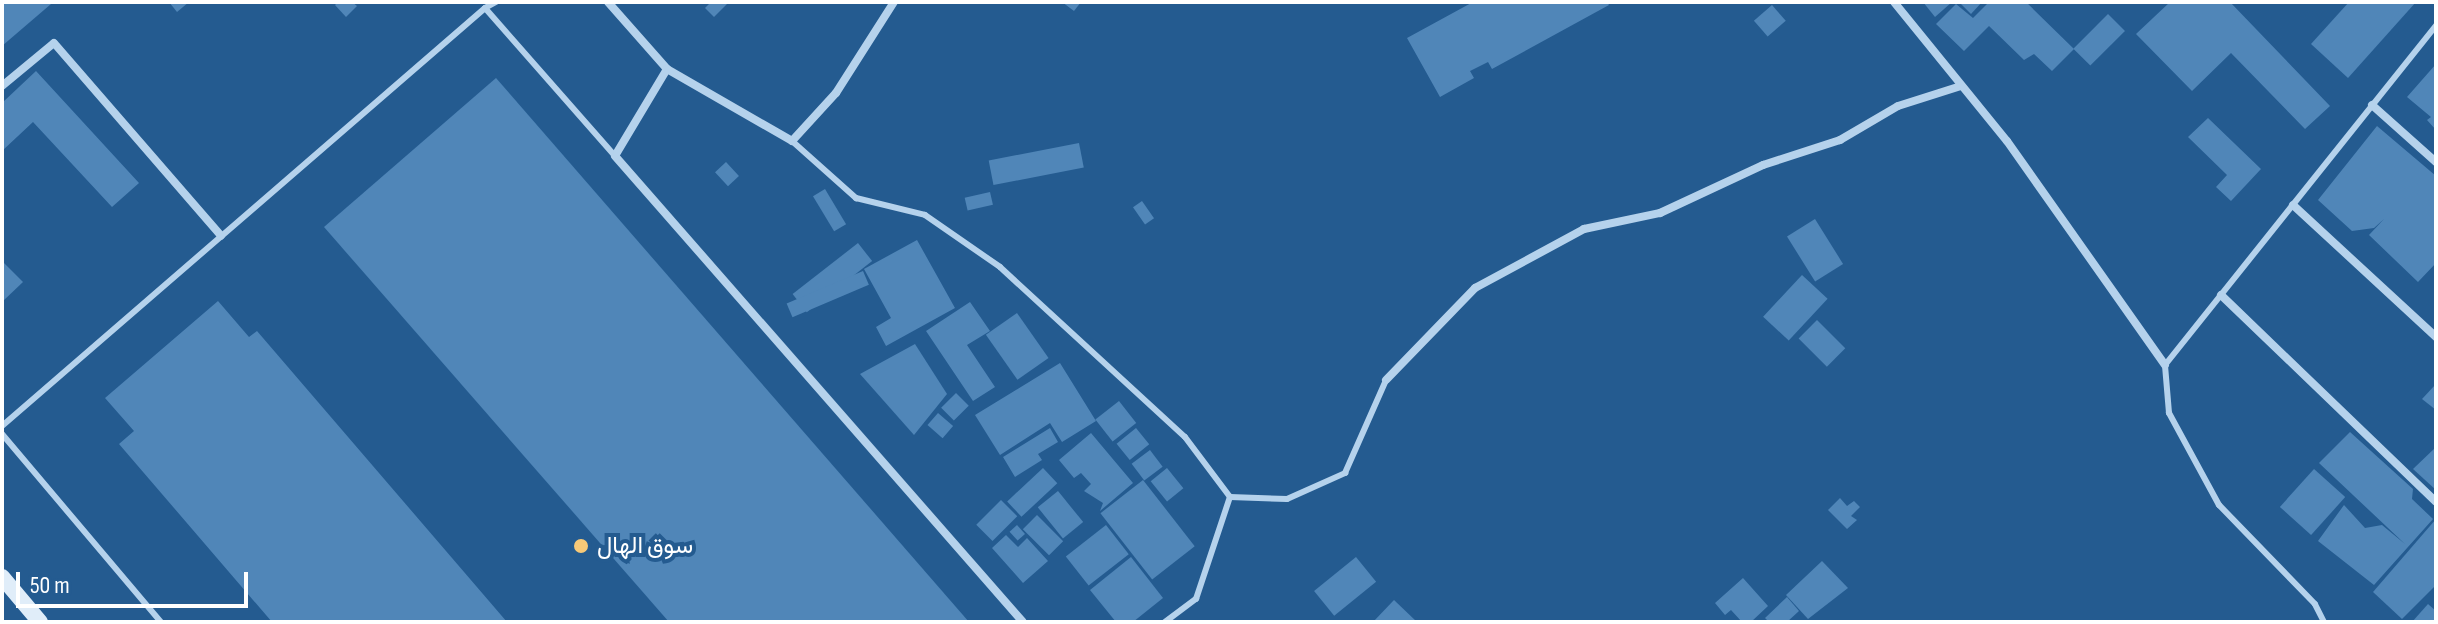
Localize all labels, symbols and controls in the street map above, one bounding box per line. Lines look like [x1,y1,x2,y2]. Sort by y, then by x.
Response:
place label: سوق الهال [597,532,693,560]
marker: سوق الهال [572,537,590,555]
scale bar [20,556,252,606]
text: 50 m [30,571,70,600]

